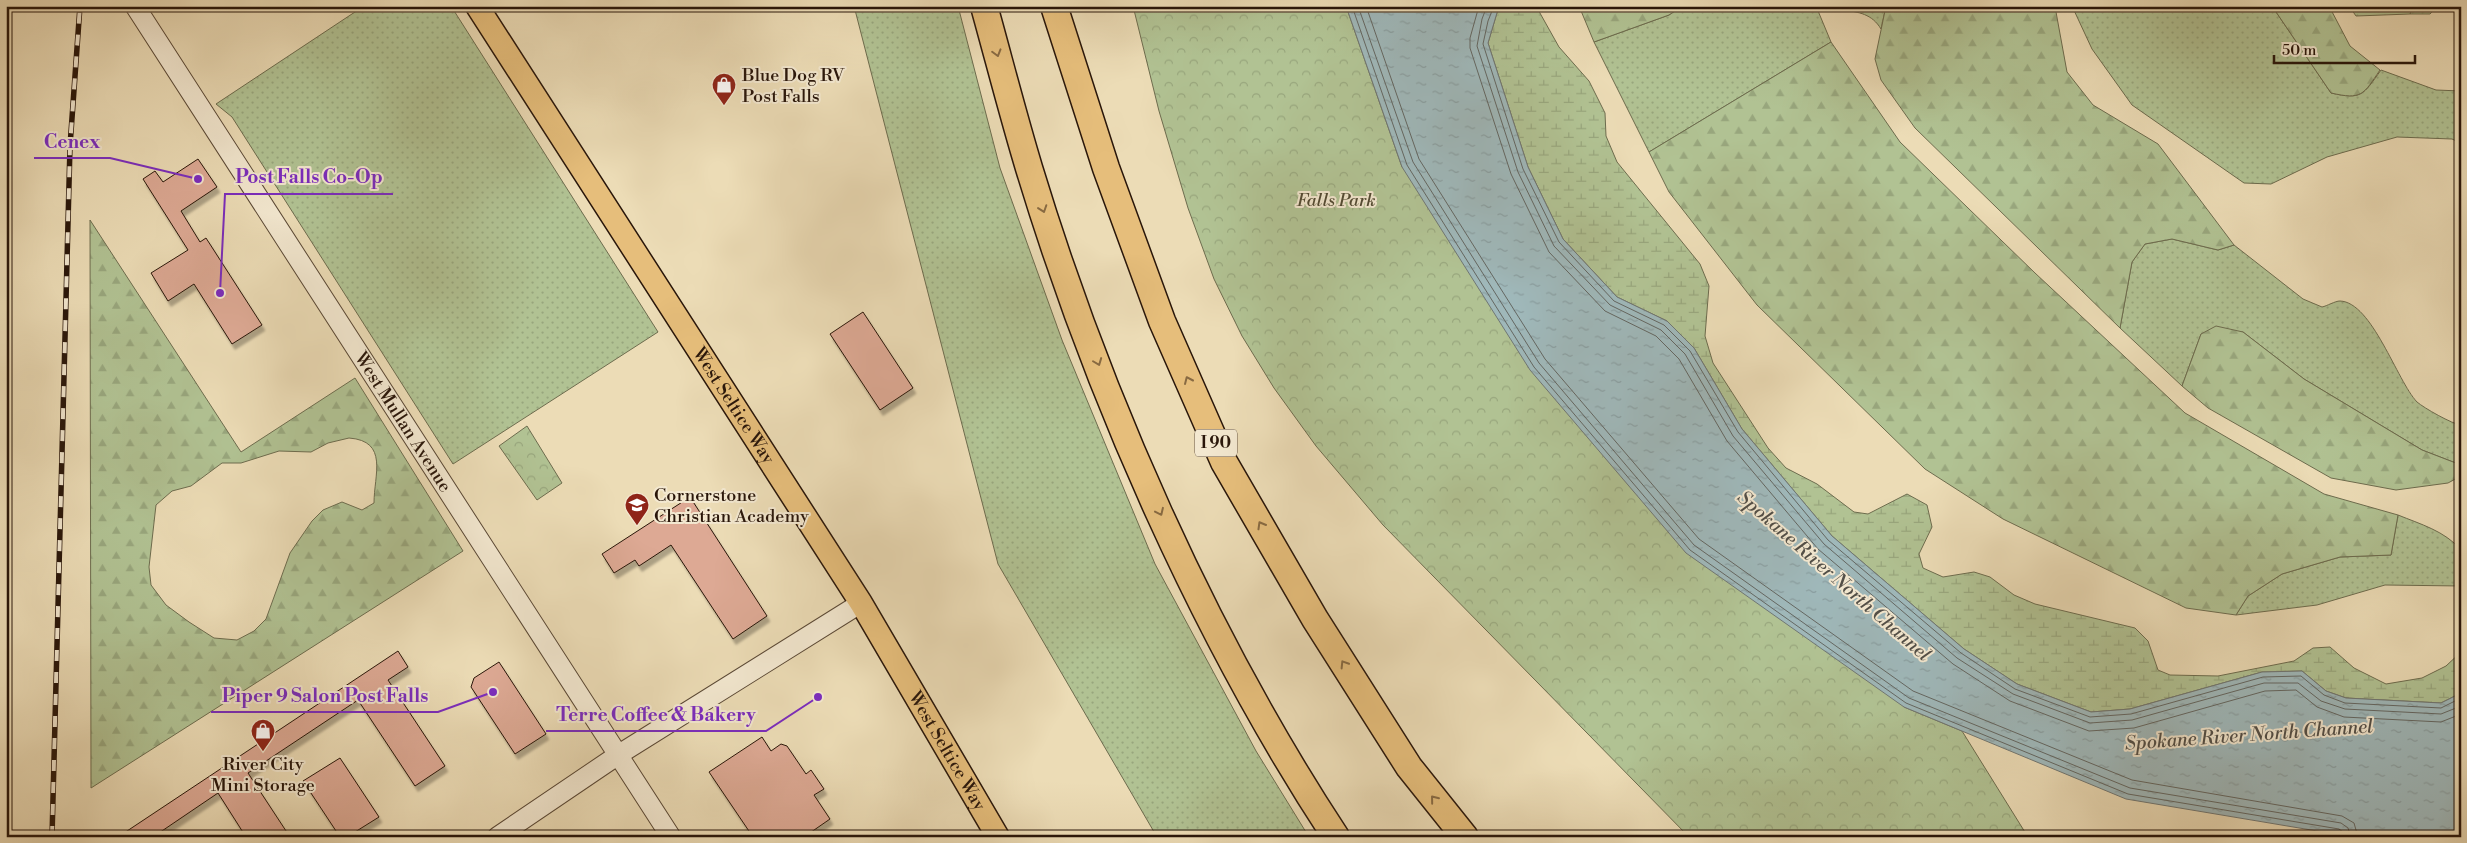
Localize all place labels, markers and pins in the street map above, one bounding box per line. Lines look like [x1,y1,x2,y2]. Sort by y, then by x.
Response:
place label: Blue Dog RV Post Falls [741,64,845,108]
shop icon: Blue Dog RV Post Falls [711,72,737,106]
callout: Cenex [34,124,110,158]
callout: Post Falls Co-Op [225,160,393,194]
place label: Cornerstone Christian Academy [654,484,809,528]
school or university icon: Cornerstone Christian Academy [624,492,650,526]
callout: Piper 9 Salon Post Falls [211,678,438,712]
callout: Terre Coffee & Bakery [546,697,766,731]
shop icon: River City Mini Storage [250,718,276,752]
place label: River City Mini Storage [211,753,315,797]

